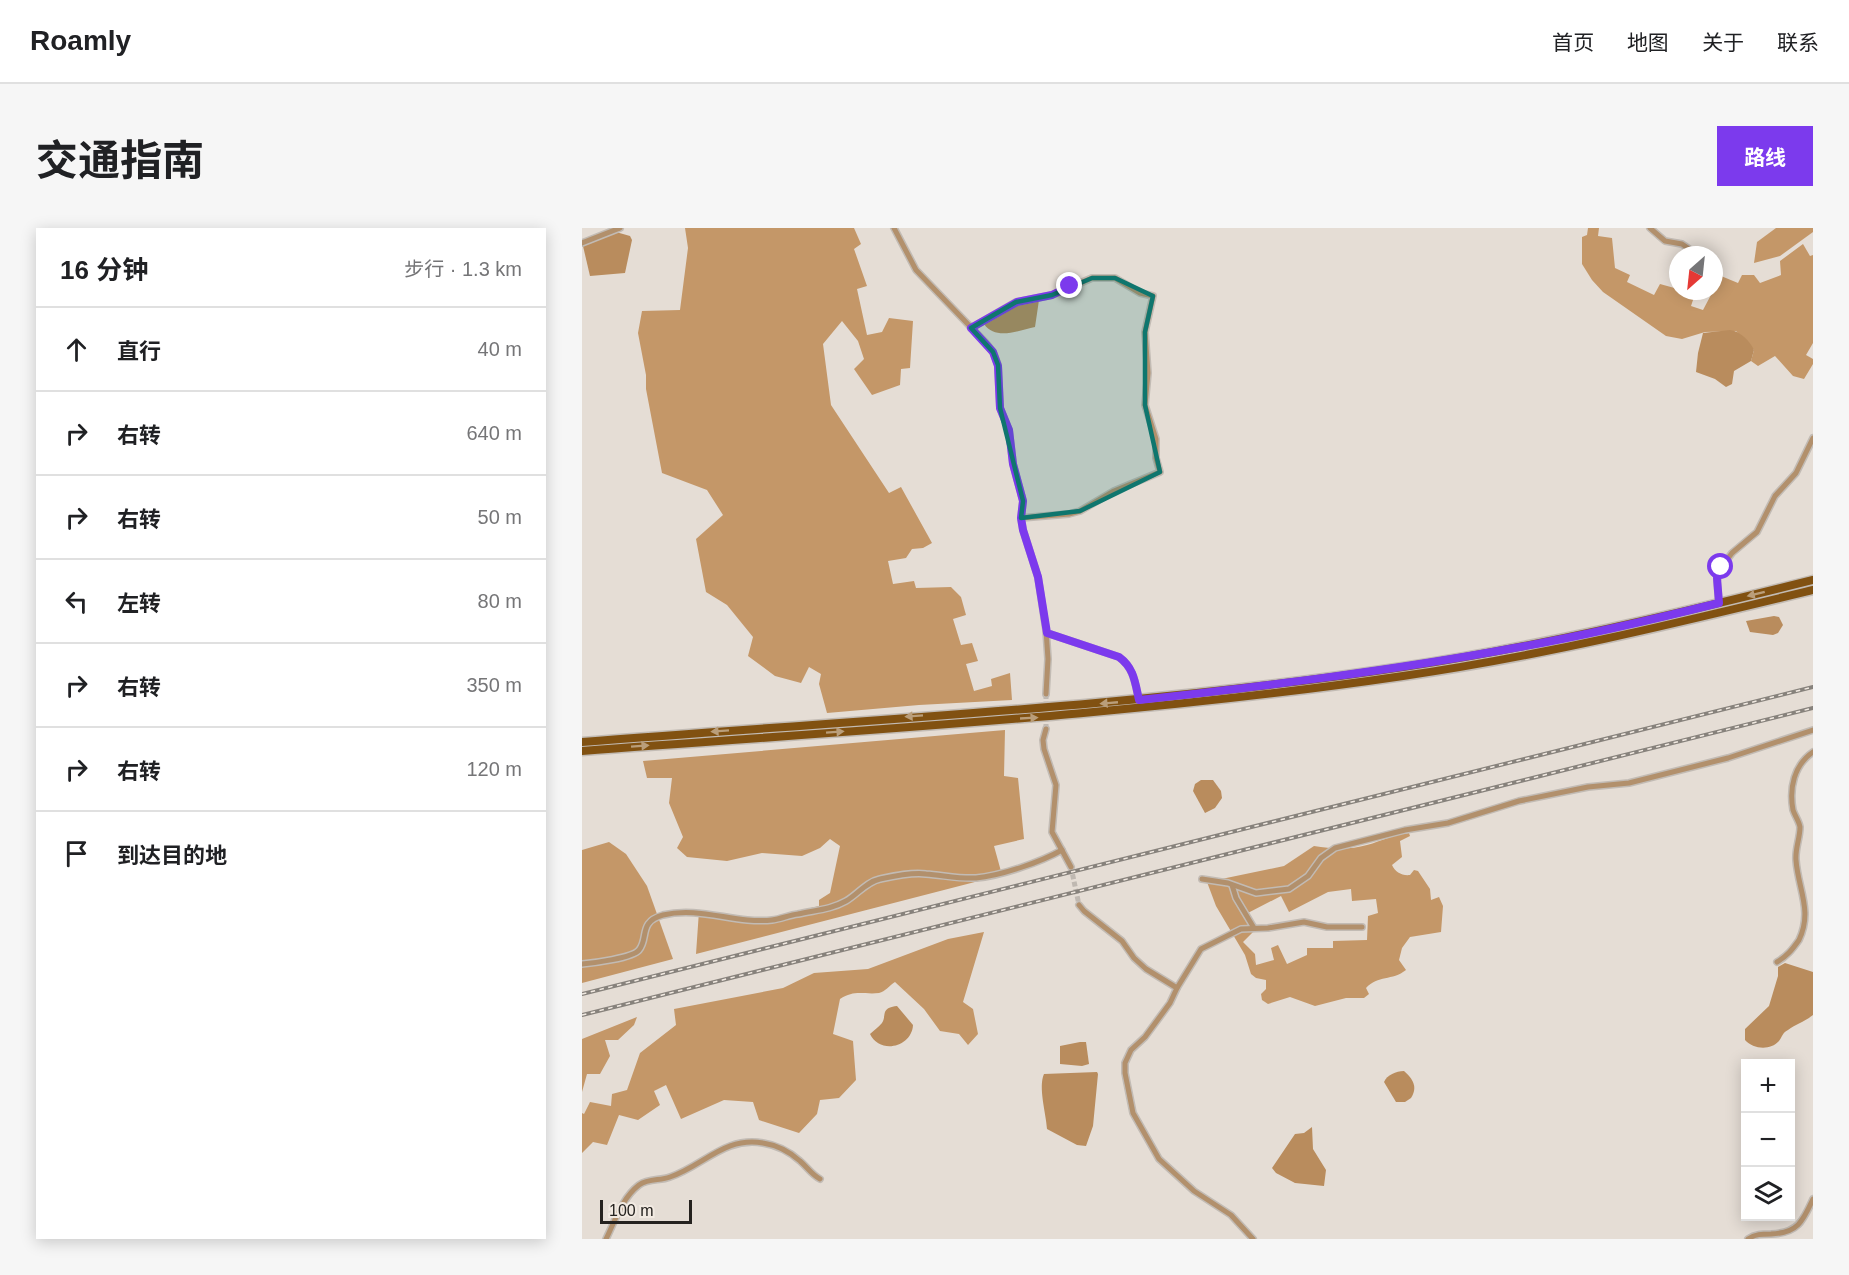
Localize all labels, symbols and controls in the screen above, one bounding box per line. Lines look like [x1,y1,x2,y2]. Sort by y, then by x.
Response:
text: Roamly [30,25,131,56]
text: 首页 [1552,31,1594,54]
text: 地图 [1627,31,1669,54]
text: 关于 [1702,31,1744,54]
text: 联系 [1777,31,1819,54]
button: 路线 [1717,126,1813,186]
text: 交通指南 [36,137,204,184]
north arrow [1669,246,1723,300]
text: 16 分钟 [60,255,148,285]
text: 步行 · 1.3 km [404,258,522,280]
route end [1056,272,1082,298]
icon: ahead [60,333,93,366]
text: 40 m [478,338,522,360]
text: 直行 [117,339,161,364]
icon: right [60,417,93,450]
text: 640 m [466,422,522,444]
text: 右转 [117,423,161,448]
icon: right [60,501,93,534]
text: 50 m [478,506,522,528]
text: 右转 [117,507,161,532]
route start [1707,553,1733,579]
icon: left [60,585,93,618]
text: 80 m [478,590,522,612]
one-way arrow [1747,590,1765,600]
text: 左转 [117,591,161,616]
icon: right [60,669,93,702]
text: 350 m [466,674,522,696]
text: 右转 [117,675,161,700]
one-way arrow [1099,698,1118,708]
one-way arrow [905,712,924,721]
one-way arrow [1020,714,1039,723]
one-way arrow [710,726,729,736]
one-way arrow [825,727,844,736]
one-way arrow [631,742,650,751]
icon: right [60,753,93,786]
text: 120 m [466,758,522,780]
text: 右转 [117,759,161,784]
icon: arrive [60,837,93,870]
text: 到达目的地 [117,843,227,868]
map controls [1741,1059,1795,1221]
button: + [1741,1059,1795,1113]
button: − [1741,1113,1795,1167]
button: layers [1741,1167,1795,1221]
scale bar [600,1197,692,1224]
text: 100 m [609,1202,653,1219]

